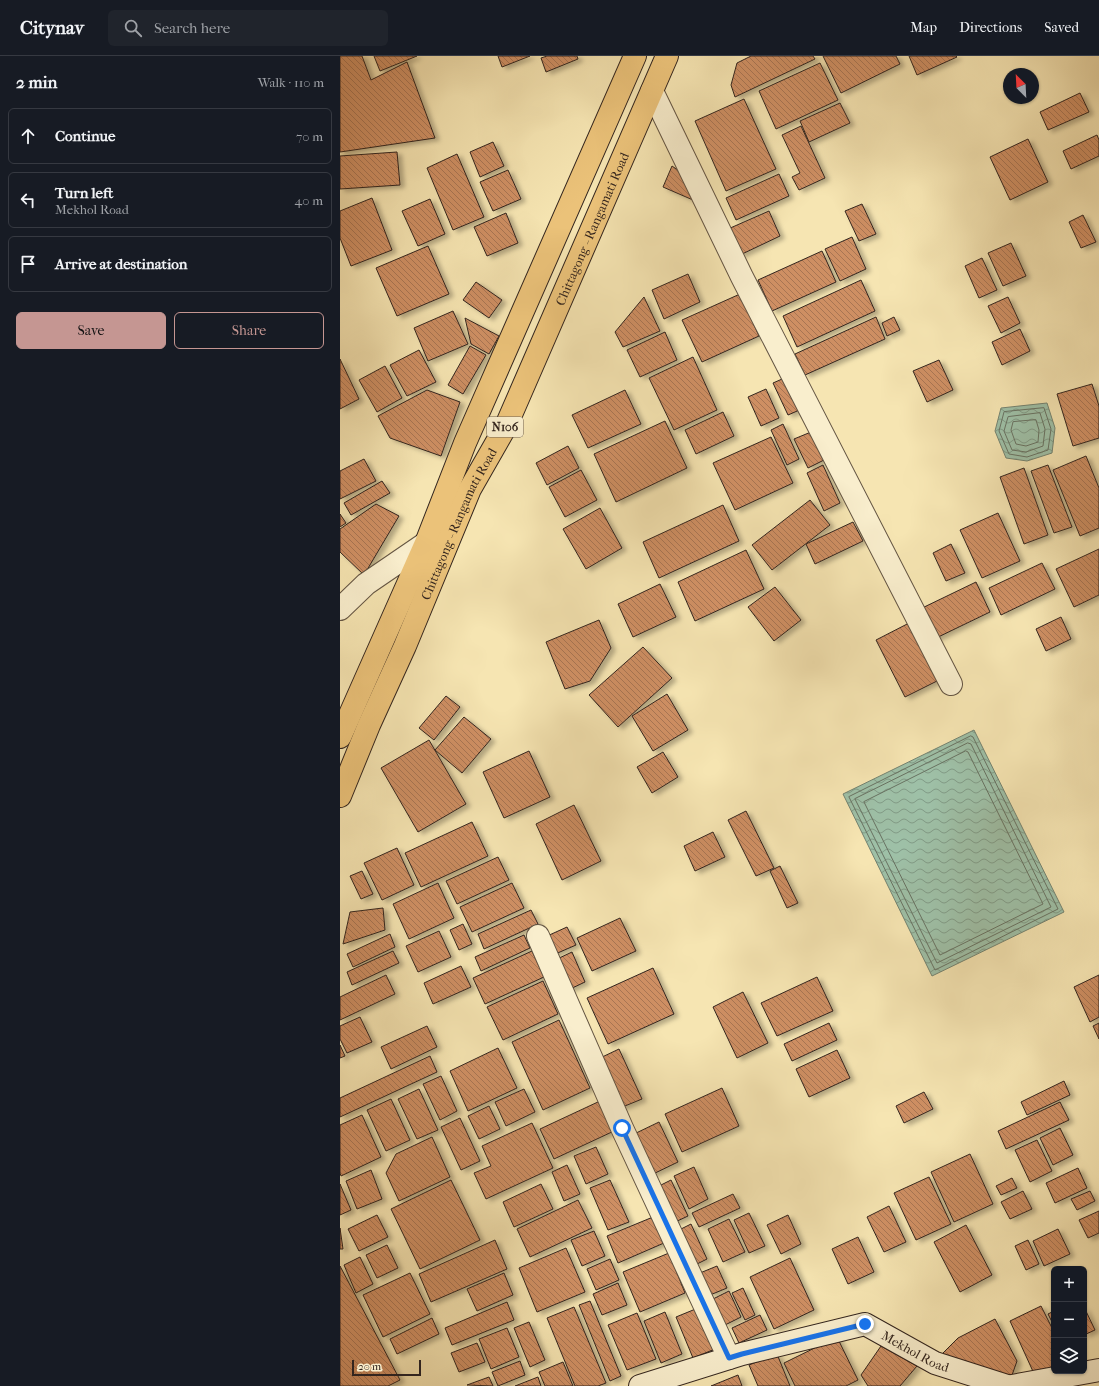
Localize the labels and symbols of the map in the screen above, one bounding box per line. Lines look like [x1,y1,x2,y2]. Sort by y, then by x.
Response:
north arrow [1003,68,1039,104]
street label: Chittagong - Rangamati Road [552,149,632,308]
road number: N106 [487,417,523,437]
street label: Chittagong - Rangamati Road [418,445,500,602]
route start [613,1119,631,1137]
route end [856,1315,874,1333]
street label: Mekhol Road [879,1328,952,1375]
scale bar [352,1358,421,1377]

